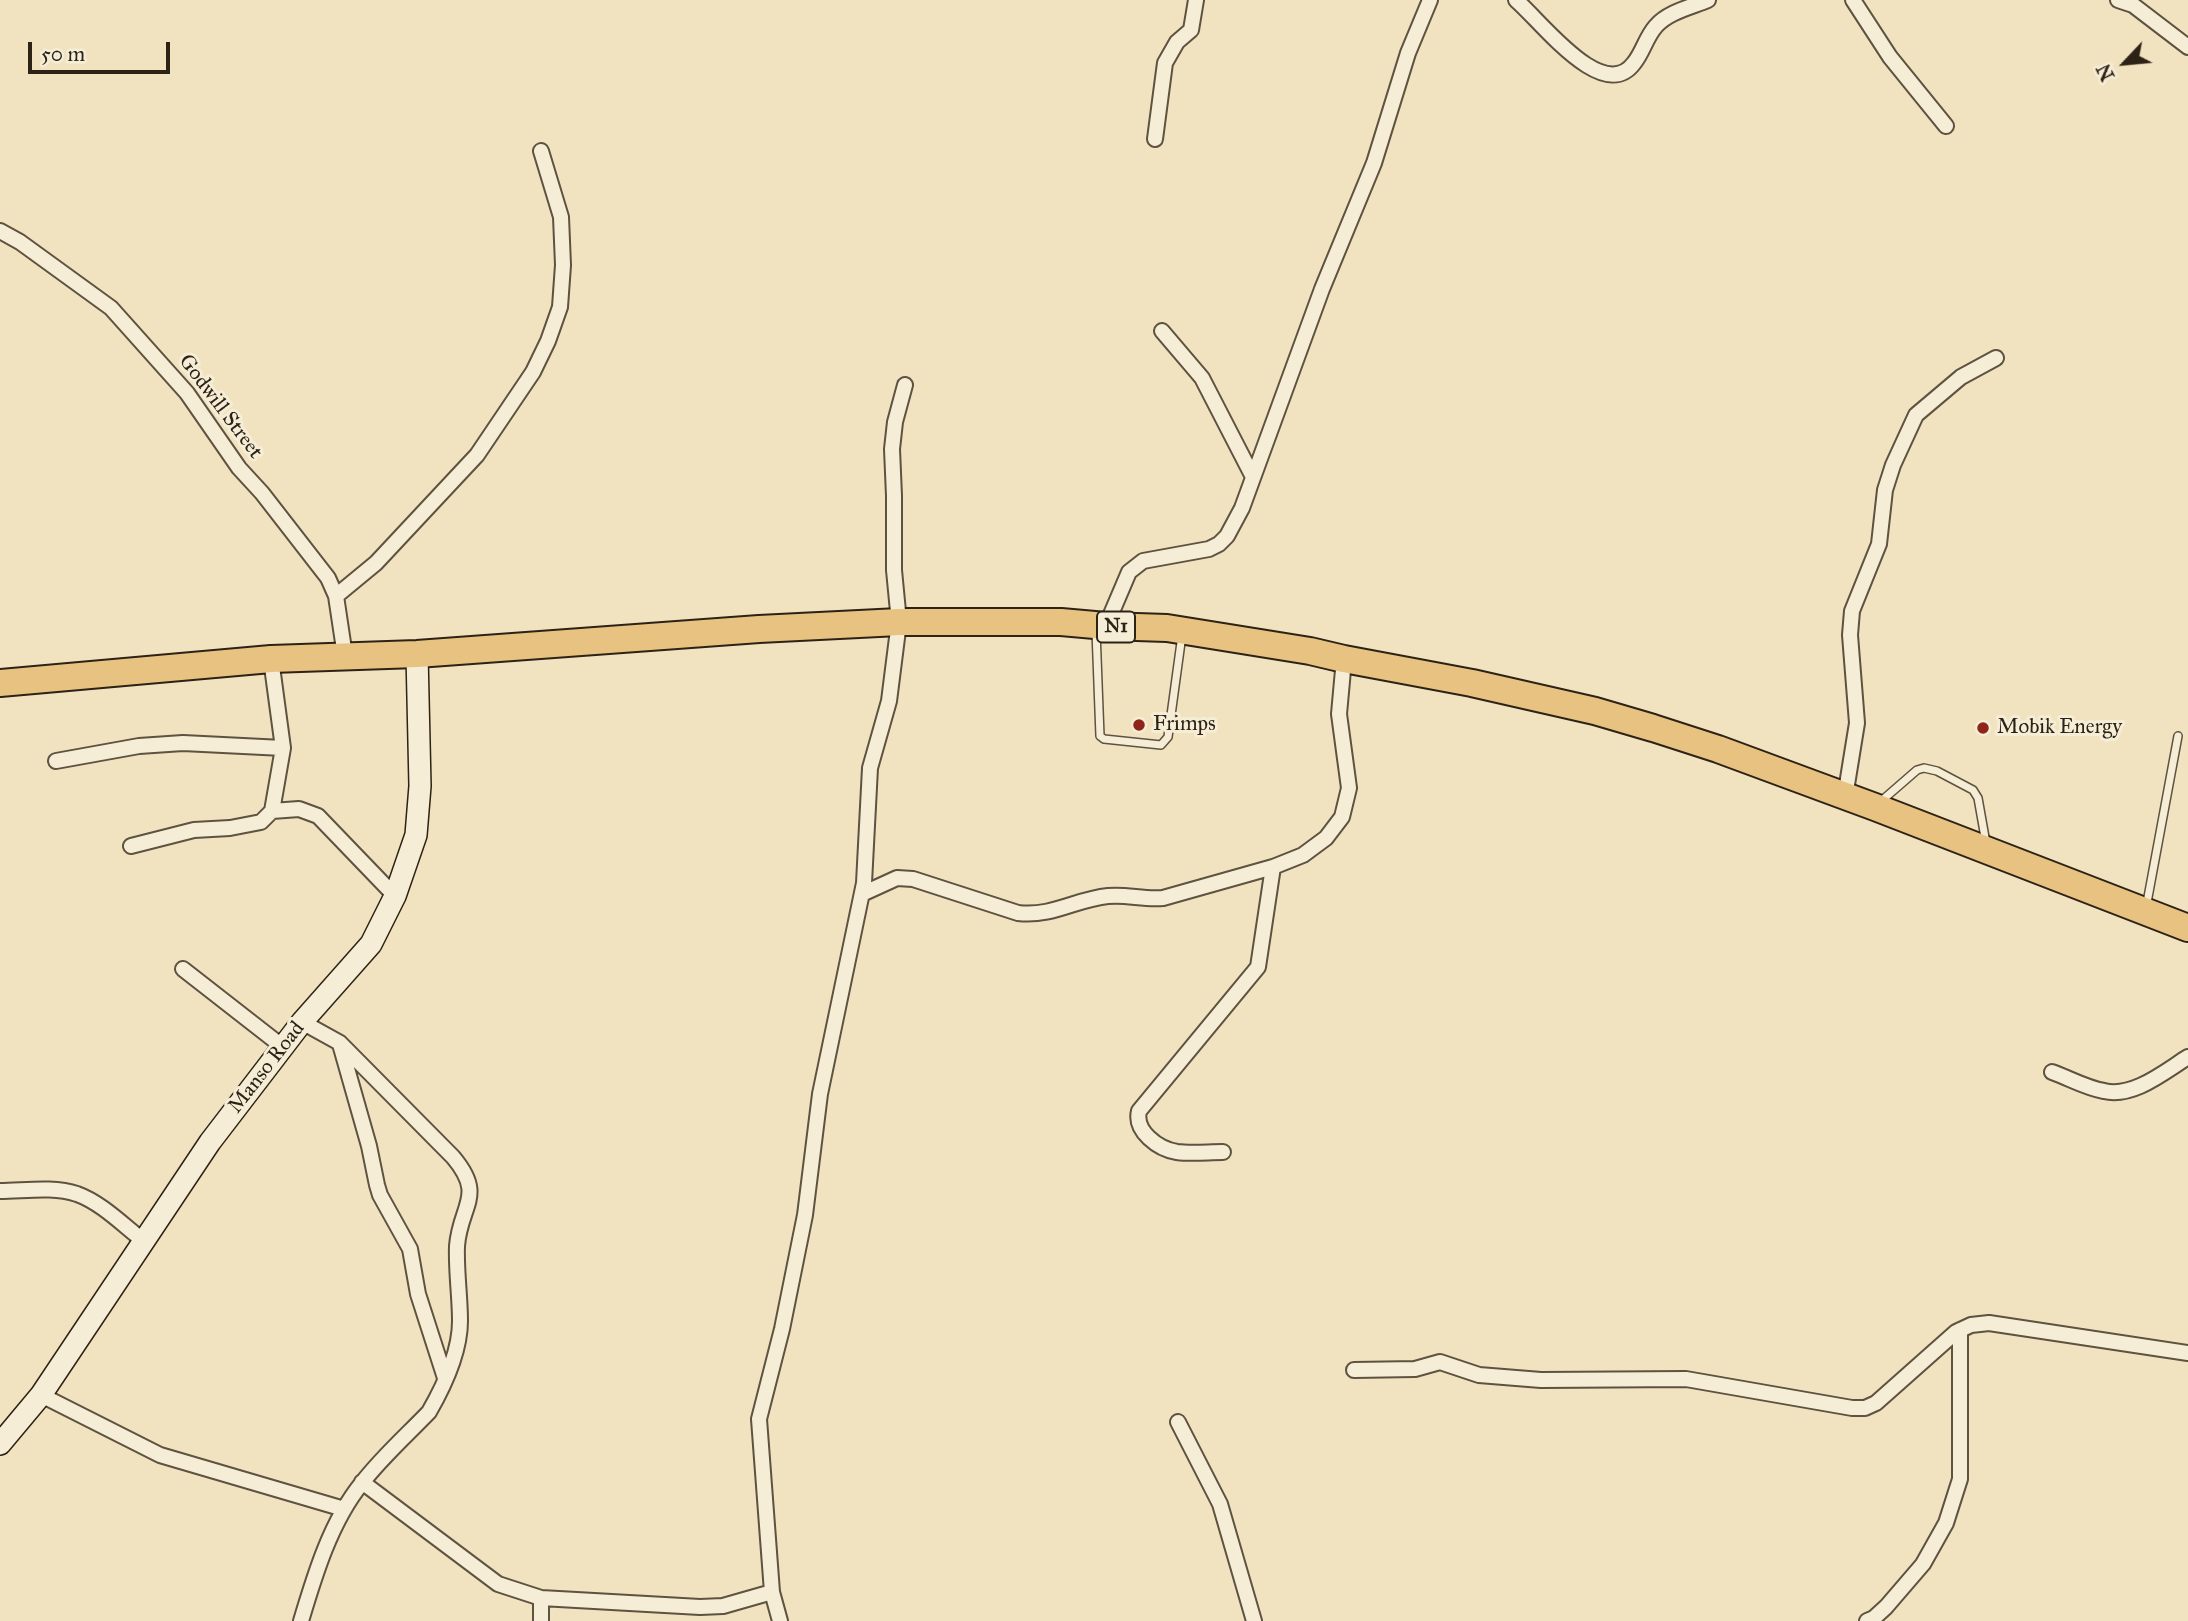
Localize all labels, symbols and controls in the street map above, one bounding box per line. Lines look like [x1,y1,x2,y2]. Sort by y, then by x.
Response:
scale bar [32,28,173,72]
north arrow [2090,28,2160,98]
text: 50 m [41,41,85,67]
text: N [2092,60,2120,85]
street label: Godwill Street [173,350,267,464]
road number: N1 [1097,612,1135,642]
place label: Frimps [1153,712,1216,738]
place label: Mobik Energy [1997,715,2122,741]
marker: Frimps [1131,717,1147,733]
marker: Mobik Energy [1975,720,1991,736]
street label: Manso Road [223,1017,311,1119]

